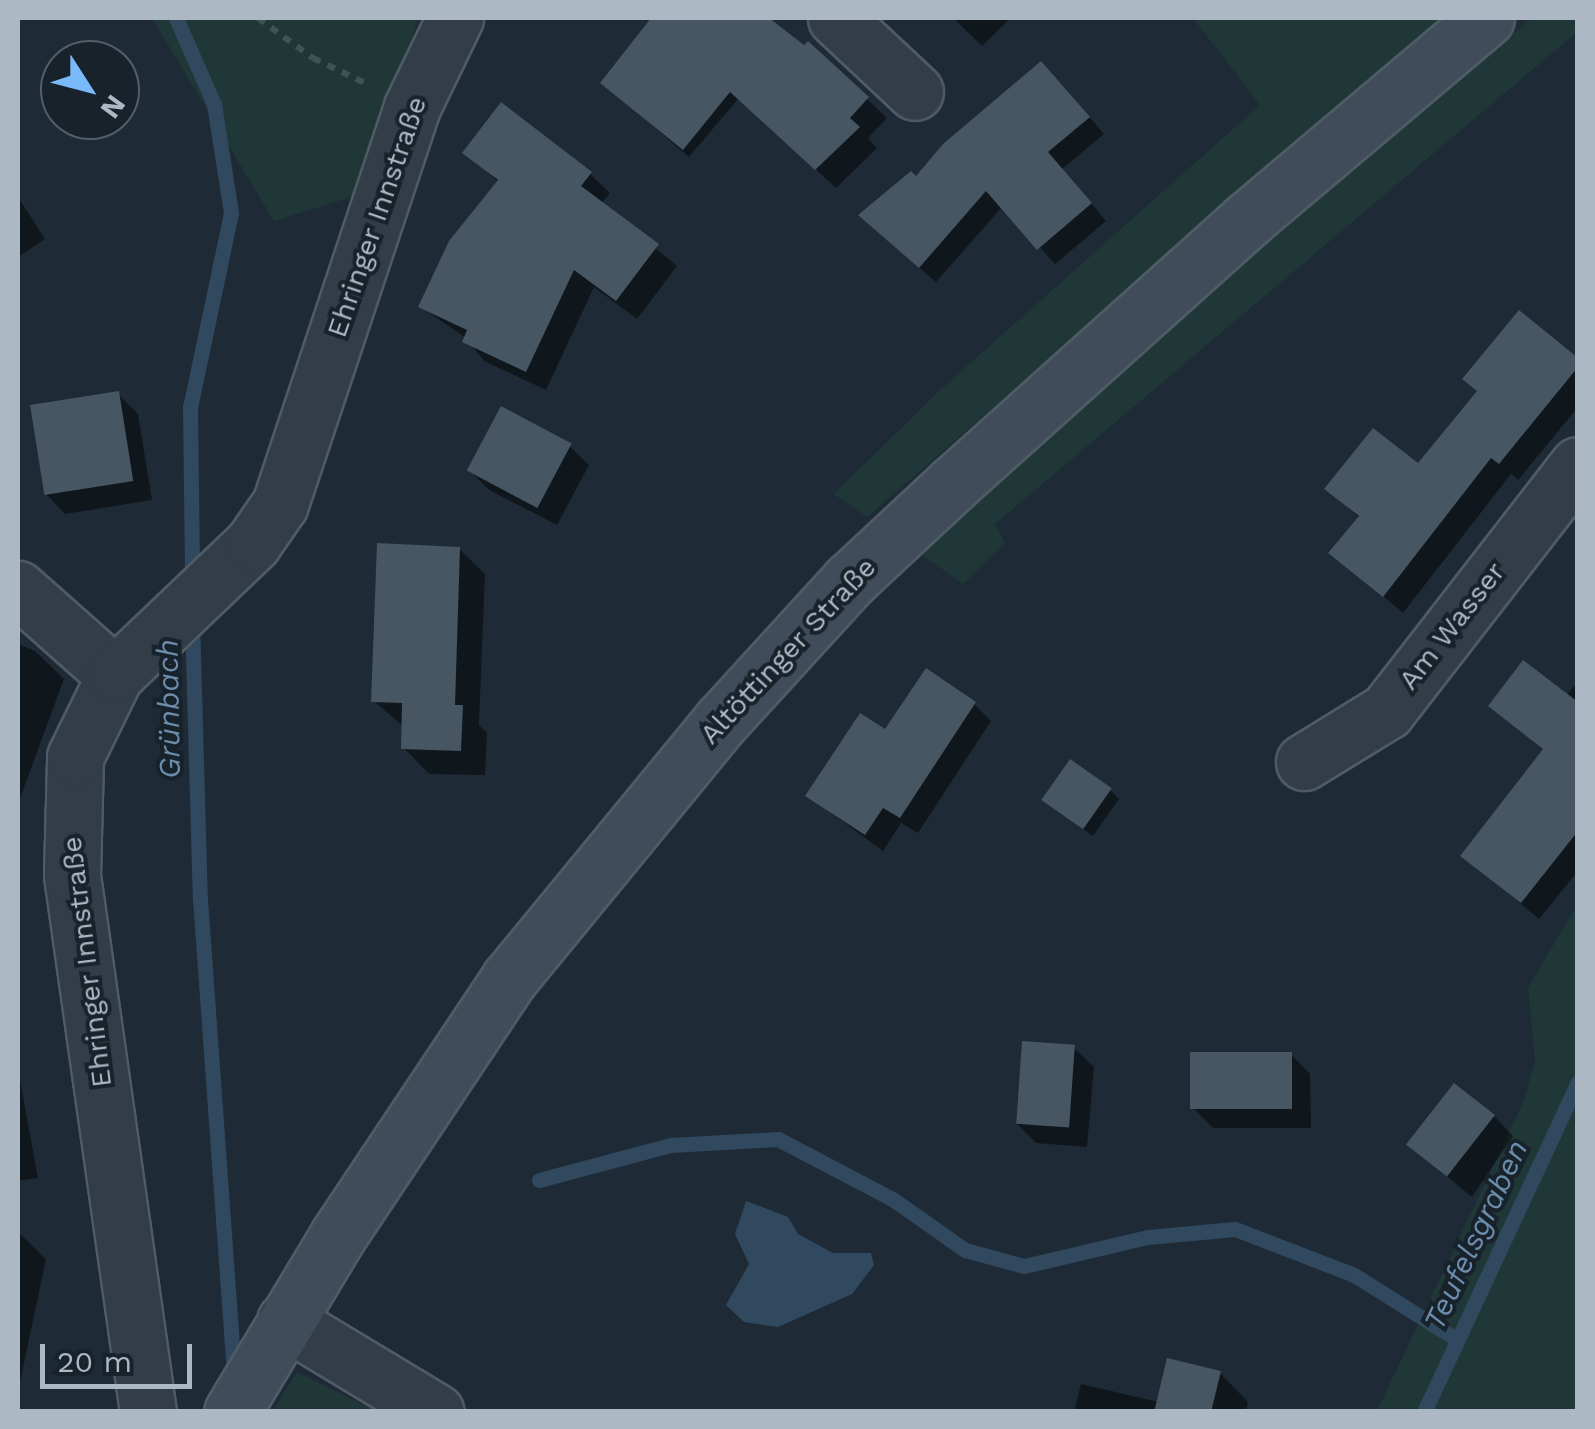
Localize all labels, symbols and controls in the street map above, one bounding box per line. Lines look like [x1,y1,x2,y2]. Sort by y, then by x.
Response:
north arrow [40,40,140,140]
text: N [94,89,133,125]
street label: Ehringer Innstraße [320,92,434,342]
street label: Altöttinger Straße [693,551,883,751]
street label: Am Wasser [1392,555,1512,697]
water label: Grünbach [150,639,188,779]
street label: Ehringer Innstraße [55,834,119,1090]
water label: Teufelsgraben [1416,1135,1536,1335]
scale bar [45,1324,198,1386]
text: 20 m [57,1344,132,1379]

